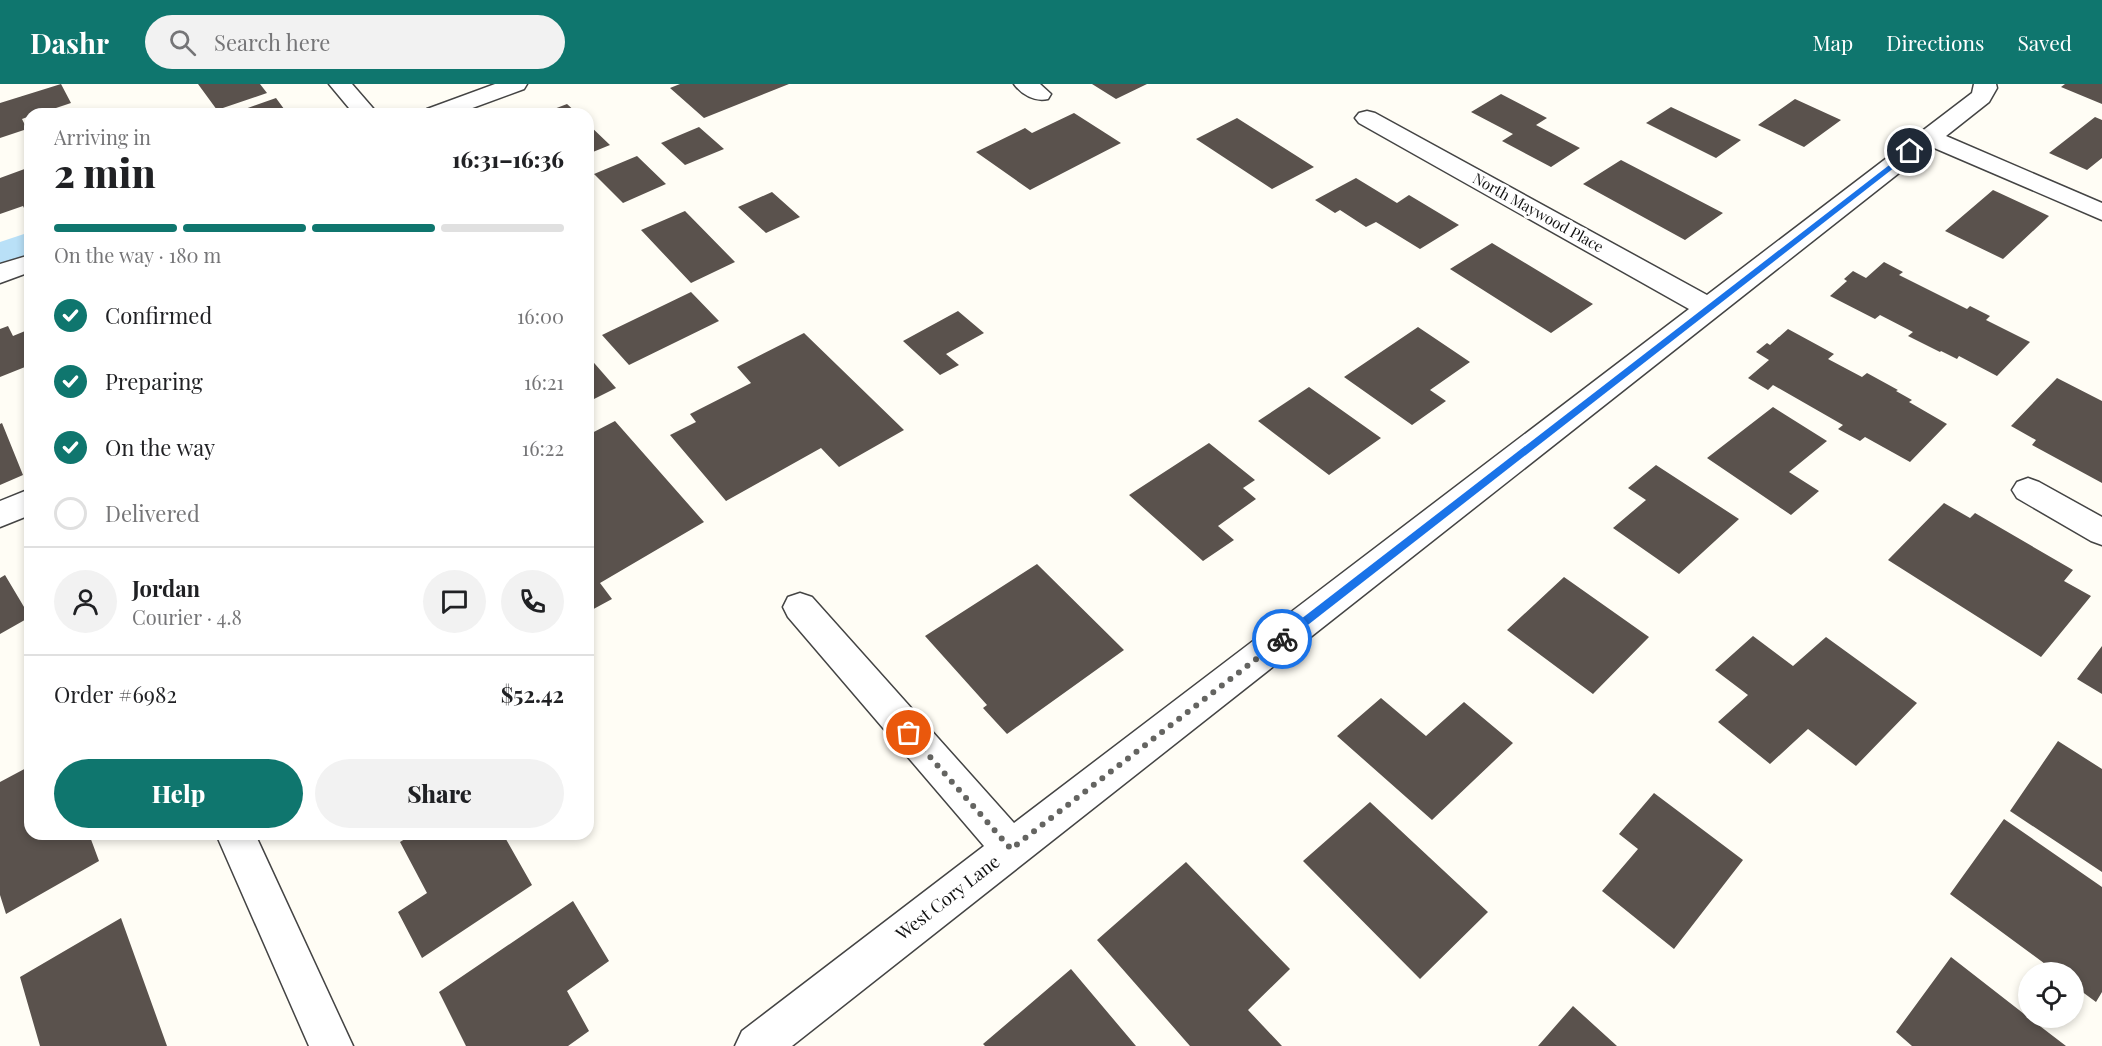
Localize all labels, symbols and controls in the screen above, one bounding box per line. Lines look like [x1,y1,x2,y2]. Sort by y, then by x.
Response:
search box [145,15,565,69]
text: Dashr [30,24,109,61]
icon: search [166,26,199,59]
text: Search here [214,27,330,57]
text: Map [1812,28,1853,56]
text: Directions [1886,28,1984,56]
text: Saved [2017,28,2072,56]
text: Arriving in [54,123,151,150]
pin [1884,125,1935,176]
icon: home [1893,134,1926,167]
text: 16:31–16:36 [452,144,564,174]
text: 2 min [54,146,156,198]
street label: North Maywood Place [1470,168,1607,256]
text: On the way · 180 m [54,241,221,268]
icon: check [54,299,87,332]
text: Confirmed [105,300,212,330]
text: 16:00 [517,302,564,329]
icon: check [54,365,87,398]
text: Preparing [105,366,203,396]
text: 16:21 [524,368,564,395]
icon: check [54,431,87,464]
text: On the way [105,432,215,462]
text: 16:22 [522,434,564,461]
text: Delivered [105,498,200,528]
button: person [54,570,117,633]
button: chat [423,570,486,633]
button: phone [501,570,564,633]
text: Jordan [132,573,200,603]
text: Courier · 4.8 [132,603,242,630]
courier [1252,609,1312,669]
icon: bike [1266,623,1299,656]
text: Order #6982 [54,679,177,709]
text: $52.42 [501,679,564,709]
pin [883,707,934,758]
icon: bag [892,716,925,749]
button: Help [54,759,303,828]
button: Share [315,759,564,828]
street label: West Cory Lane [890,849,1004,946]
map controls [2018,962,2084,1028]
button: locate [2018,962,2084,1028]

